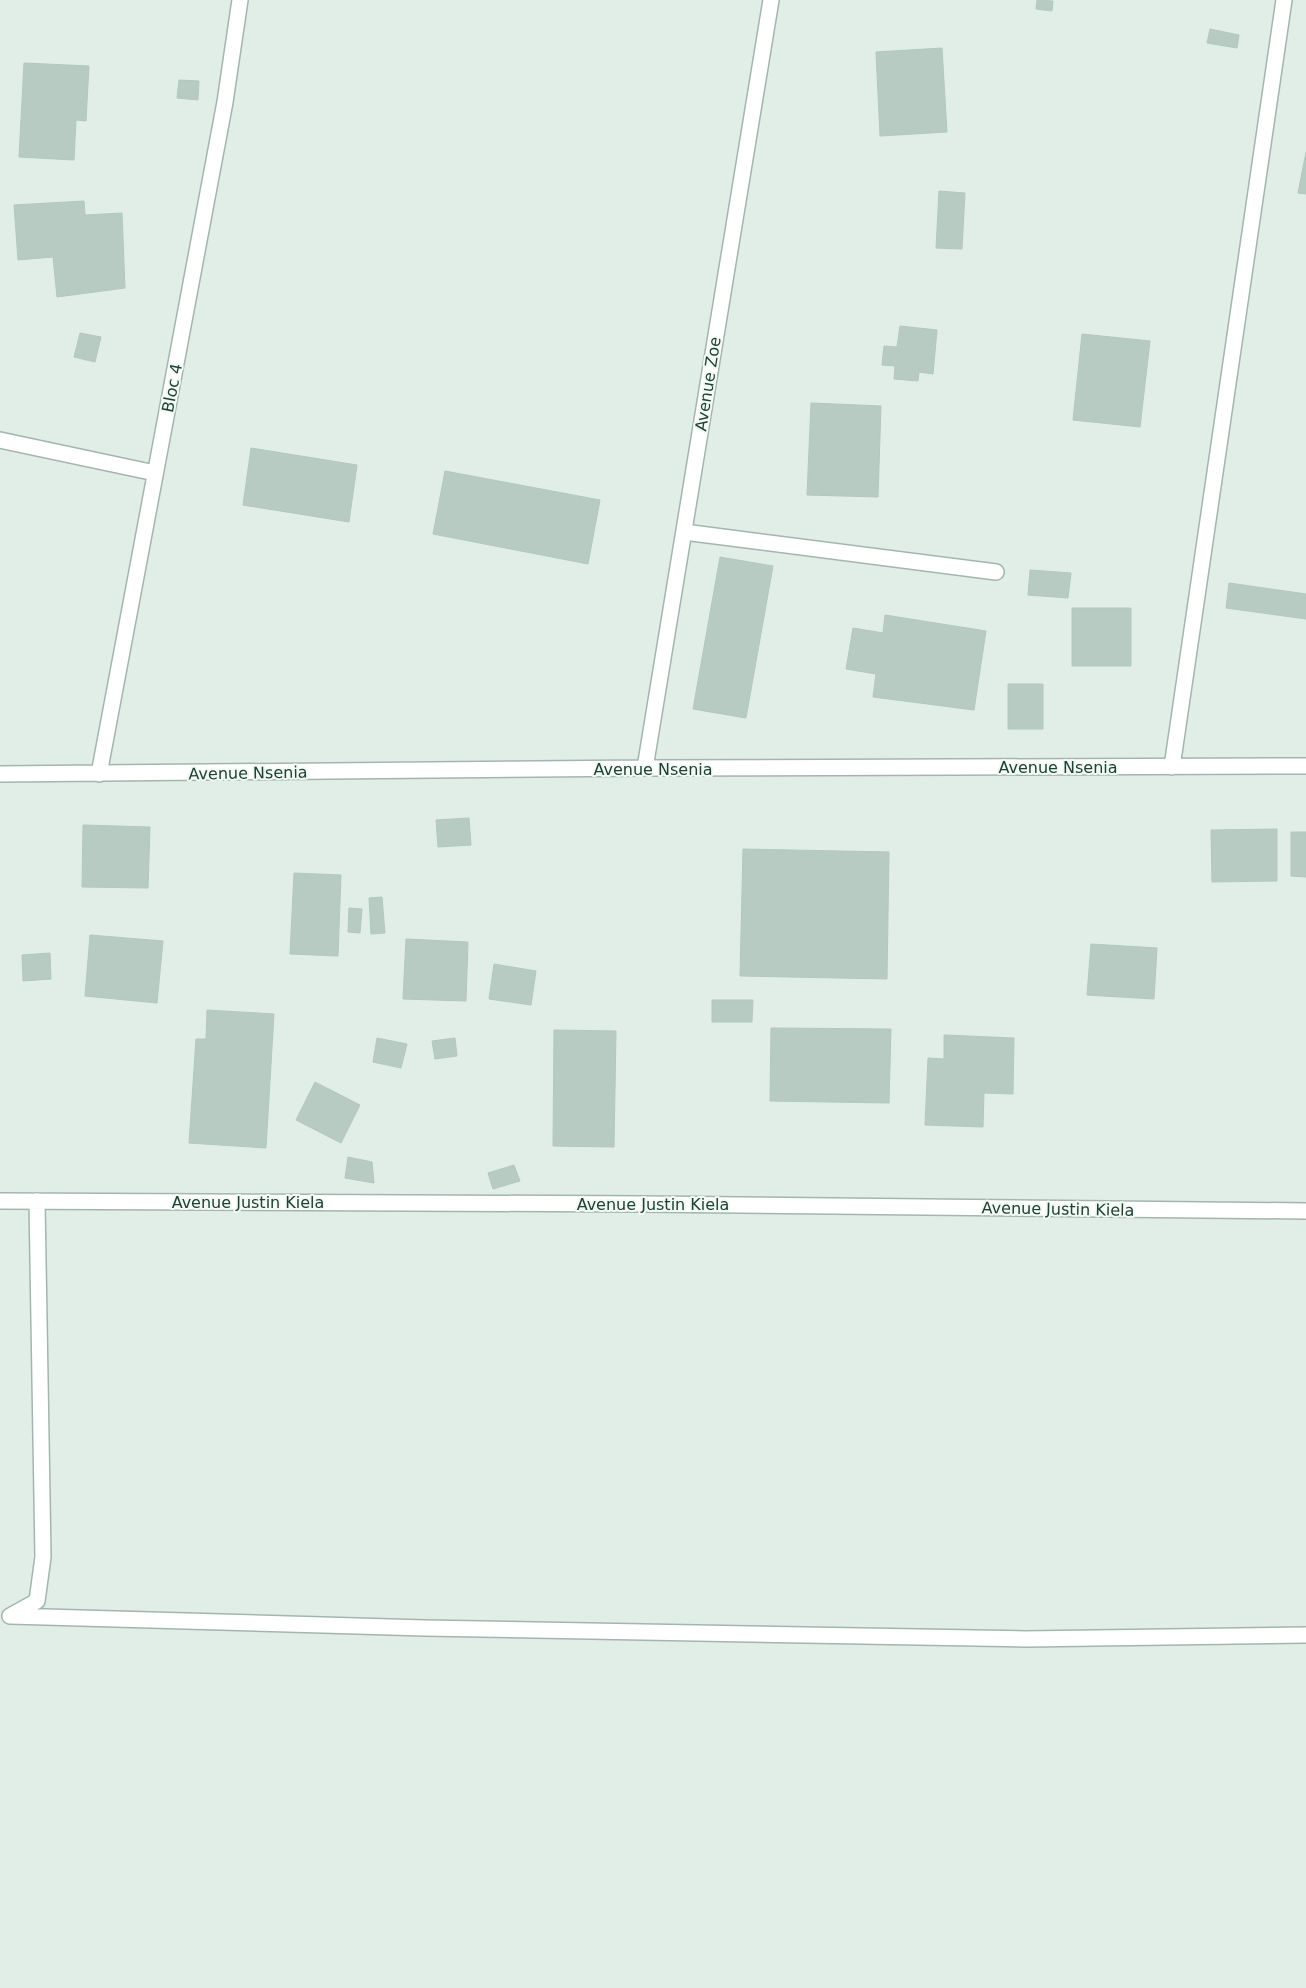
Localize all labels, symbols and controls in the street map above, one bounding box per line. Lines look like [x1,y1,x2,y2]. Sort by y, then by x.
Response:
street label: Avenue Zoe [691,336,725,432]
street label: Bloc 4 [158,362,186,414]
street label: Avenue Nsenia [998,758,1118,777]
street label: Avenue Nsenia [593,760,713,779]
street label: Avenue Nsenia [188,762,308,784]
street label: Avenue Justin Kiela [172,1193,324,1212]
street label: Avenue Justin Kiela [577,1195,729,1214]
street label: Avenue Justin Kiela [981,1198,1135,1220]

